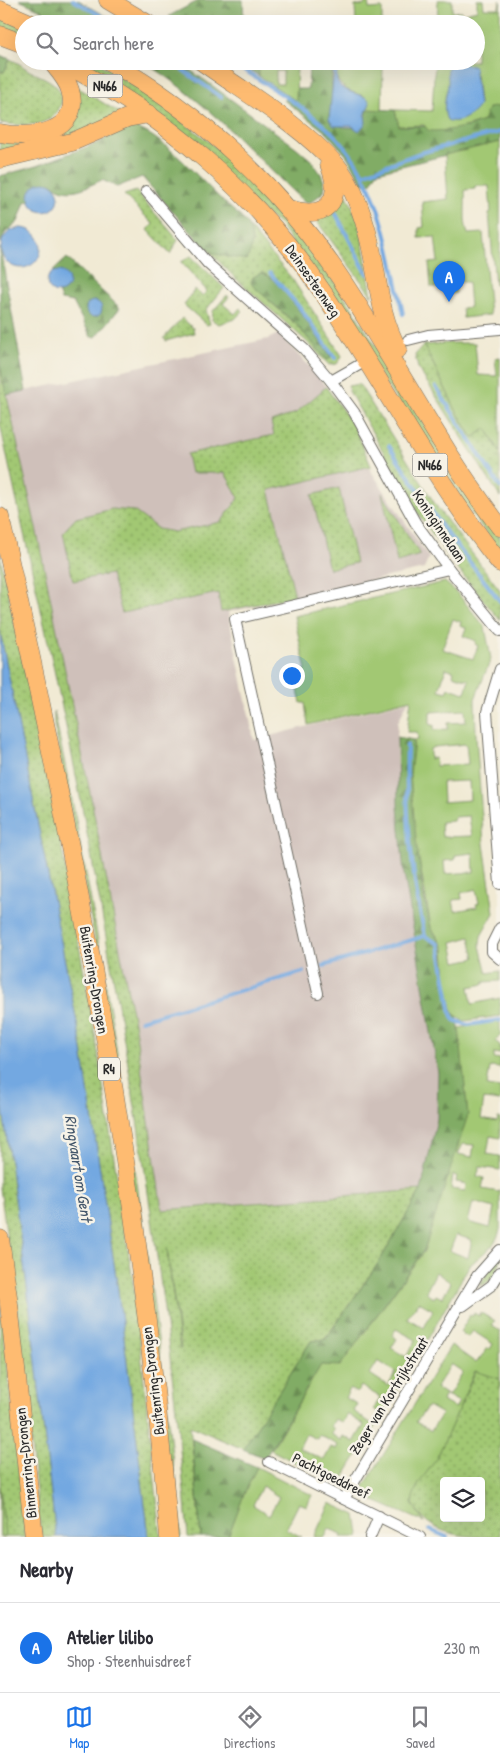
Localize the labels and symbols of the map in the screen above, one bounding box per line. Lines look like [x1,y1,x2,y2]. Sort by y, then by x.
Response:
road number: N466 [88,74,122,98]
street label: Deinsesteenweg [281,240,346,321]
pin: A [433,261,465,302]
road number: N466 [412,454,448,476]
street label: Koninginnelaan [408,485,471,566]
your location [279,663,305,689]
street label: Buitenring-Drongen [75,925,114,1035]
road number: R4 [98,1058,120,1080]
water label: Ringvaart om Gent [60,1113,99,1225]
street label: Buitenring-Drongen [135,1326,170,1436]
street label: Zeger van Kortrijkstraat [344,1332,434,1459]
street label: Binnenring-Drongen [9,1407,42,1519]
street label: Pachtgoeddreef [289,1447,374,1504]

